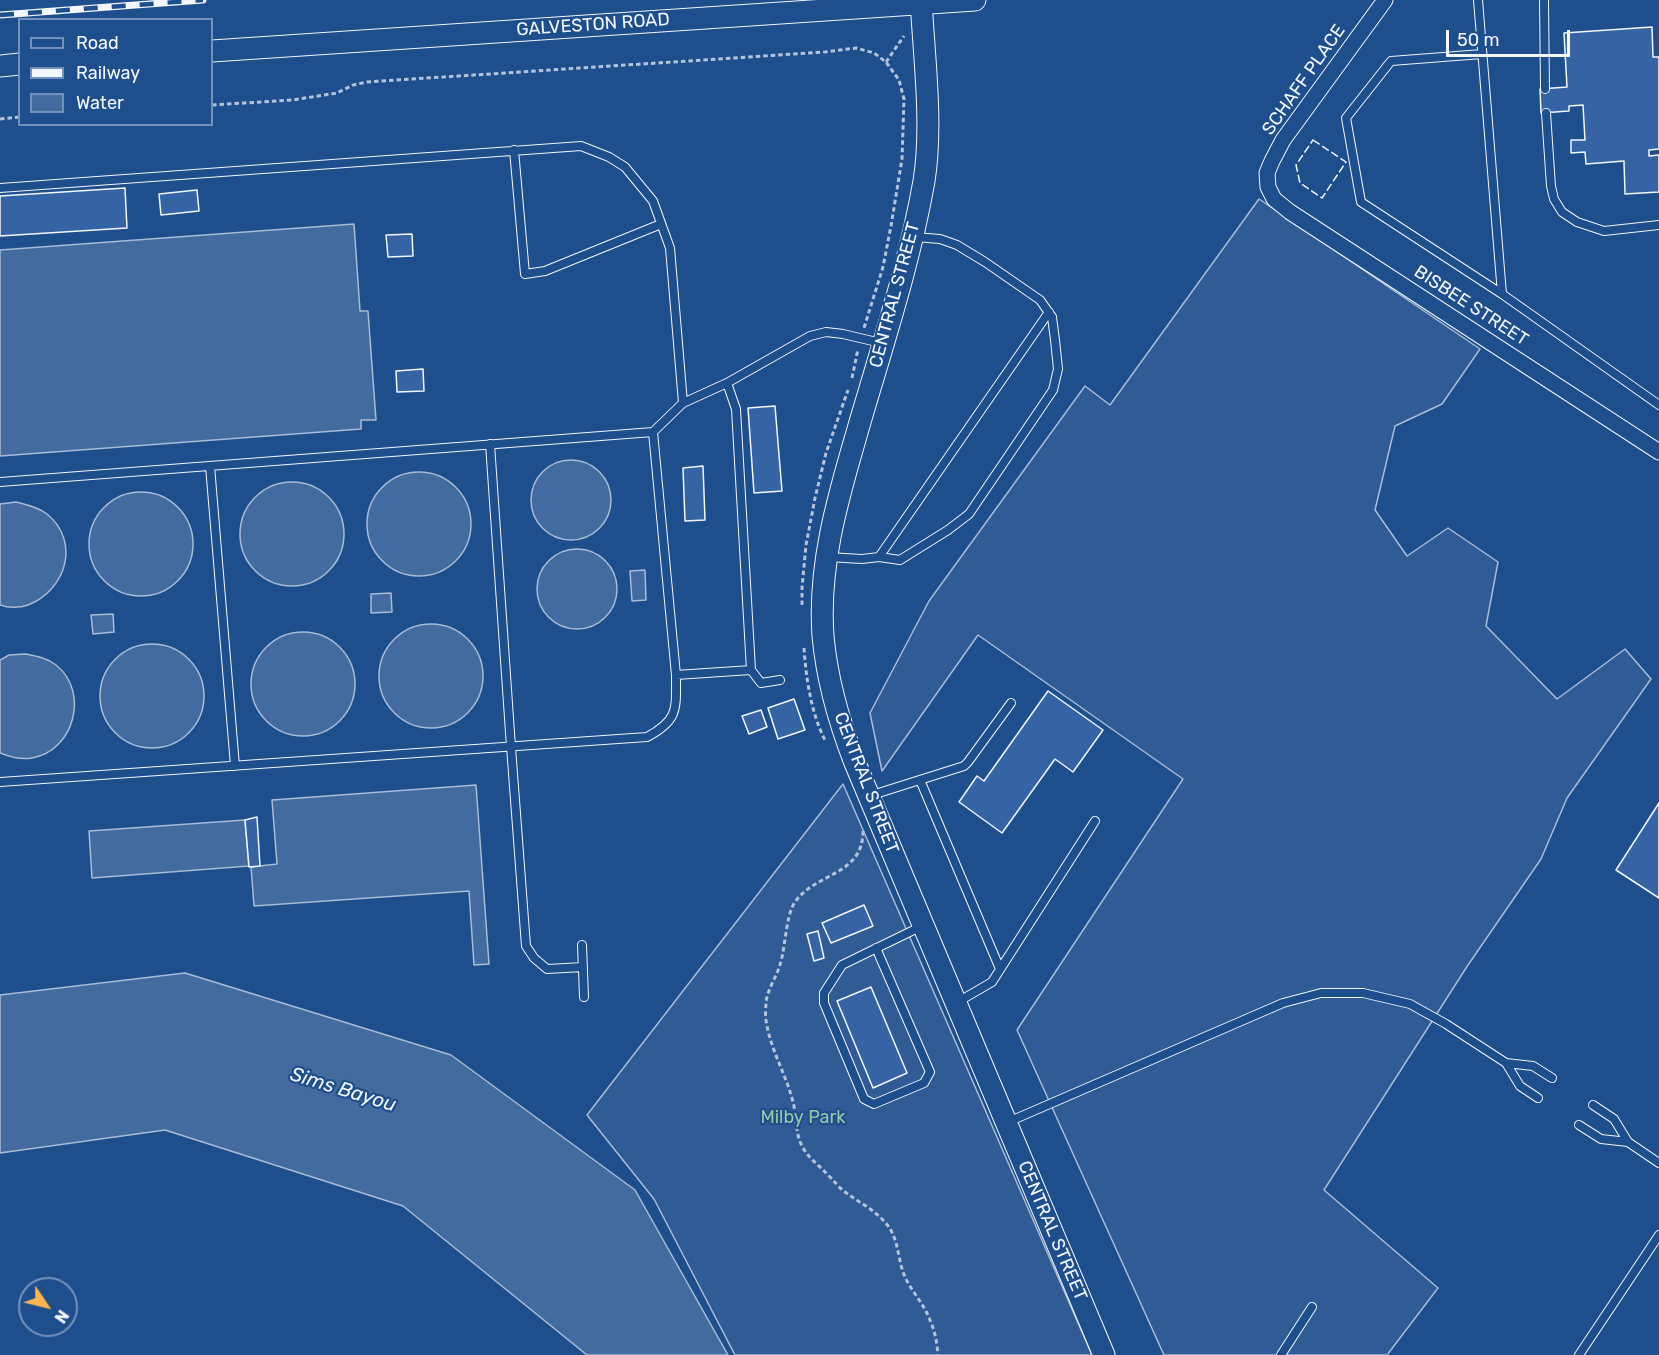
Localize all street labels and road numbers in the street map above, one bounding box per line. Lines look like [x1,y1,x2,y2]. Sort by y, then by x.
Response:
street label: GALVESTON ROAD [516,9,670,41]
street label: SCHAFF PLACE [1258,21,1350,139]
street label: CENTRAL STREET [865,220,925,370]
street label: BISBEE STREET [1410,261,1532,351]
street label: CENTRAL STREET [829,709,903,857]
street label: CENTRAL STREET [1013,1158,1091,1304]

